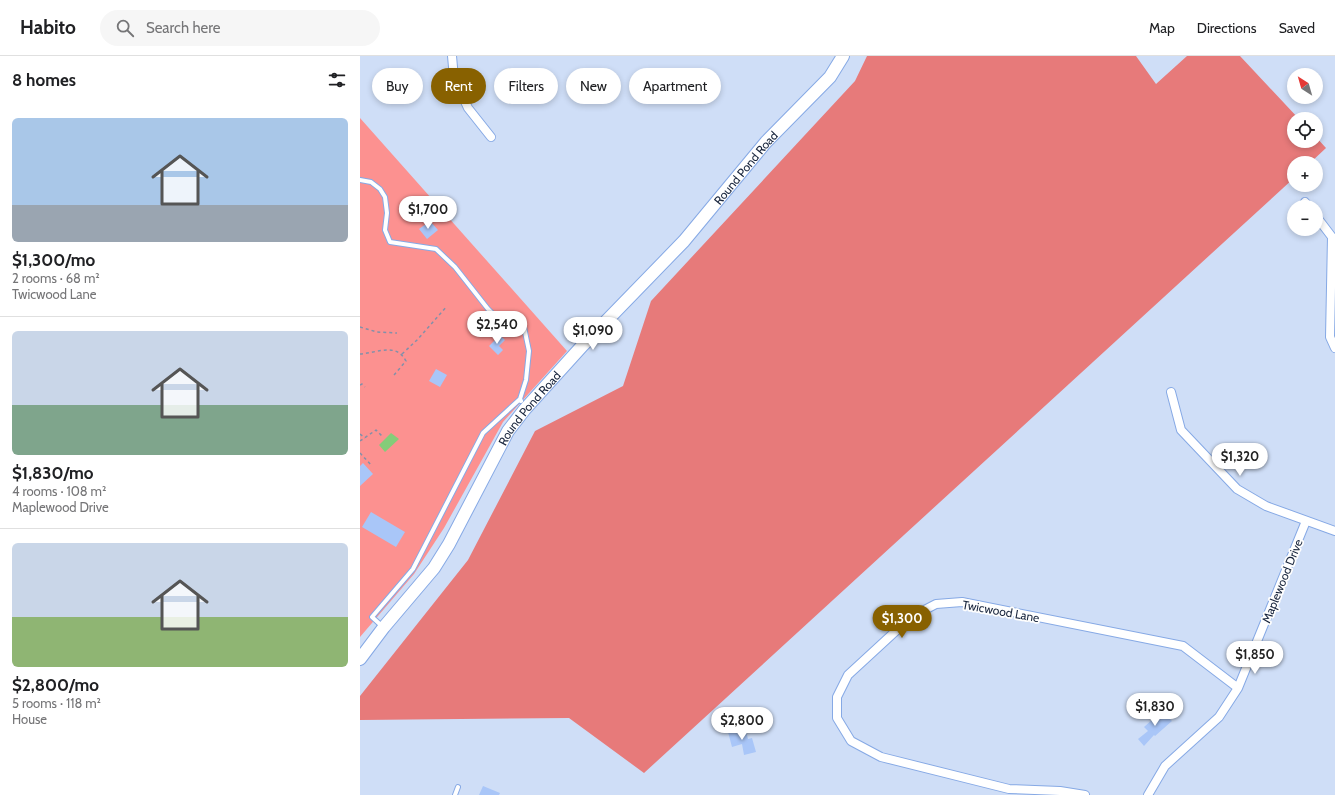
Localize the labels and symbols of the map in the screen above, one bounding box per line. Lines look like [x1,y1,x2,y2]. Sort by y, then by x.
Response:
north arrow [1287,68,1323,104]
street label: Round Pond Road [710,128,780,207]
pin: $1,700 [395,196,461,230]
pin: $2,540 [464,311,530,345]
pin: $1,090 [560,317,626,351]
street label: Round Pond Road [494,368,563,448]
pin: $1,320 [1207,443,1273,477]
street label: Maplewood Drive [1258,537,1306,625]
street label: Twicwood Lane [961,597,1041,625]
pin: $1,300 [869,605,935,639]
pin: $1,850 [1222,641,1288,675]
pin: $1,830 [1122,693,1188,727]
pin: $2,800 [709,707,775,741]

